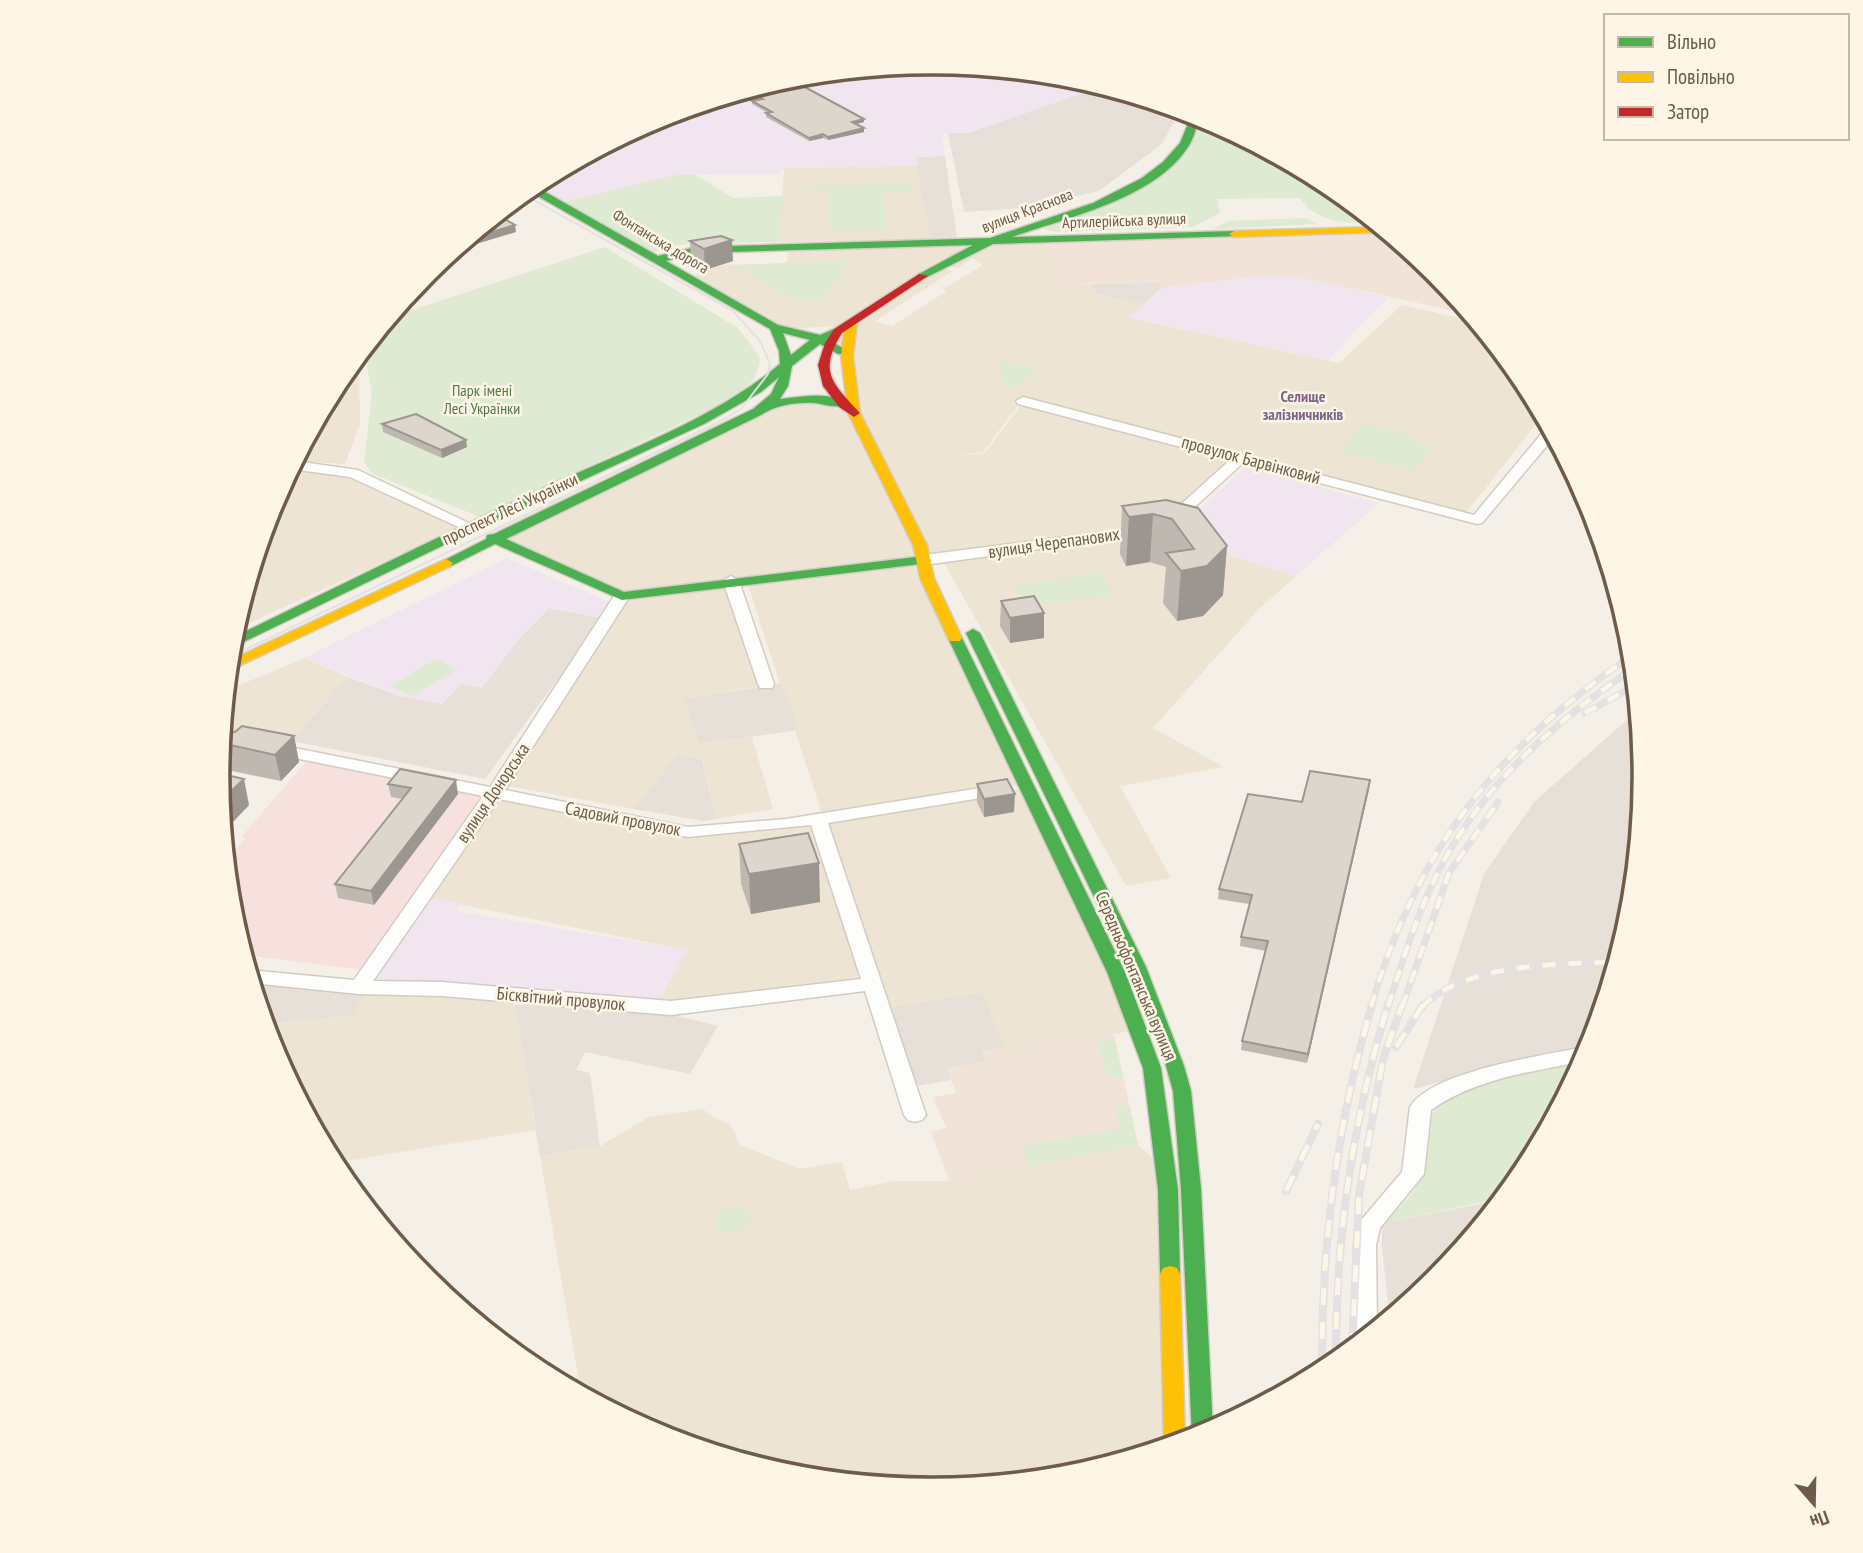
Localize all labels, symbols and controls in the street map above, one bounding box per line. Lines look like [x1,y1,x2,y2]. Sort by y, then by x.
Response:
legend [1604,14,1849,140]
text: Вільно [1667,28,1716,55]
text: Повільно [1667,63,1735,90]
text: Затор [1667,98,1709,125]
street label: вулиця Краснова [979,183,1075,237]
street label: Фонтанська дорога [609,204,713,278]
street label: Артилерійська вулиця [1062,208,1186,232]
park label: Парк імені Лесі Українки [443,380,520,418]
district label: Селище залізничників [1263,386,1344,424]
street label: провулок Барвінковий [1179,430,1323,489]
street label: проспект Лесі Українки [438,467,581,550]
street label: вулиця Черепанових [987,522,1122,563]
street label: вулиця Донорська [451,738,534,847]
street label: Садовий провулок [563,796,683,841]
street label: Середньофонтанська вулиця [1090,888,1183,1064]
street label: Бісквітний провулок [496,981,626,1016]
north arrow [1779,1469,1849,1539]
text: Пн [1807,1506,1833,1534]

